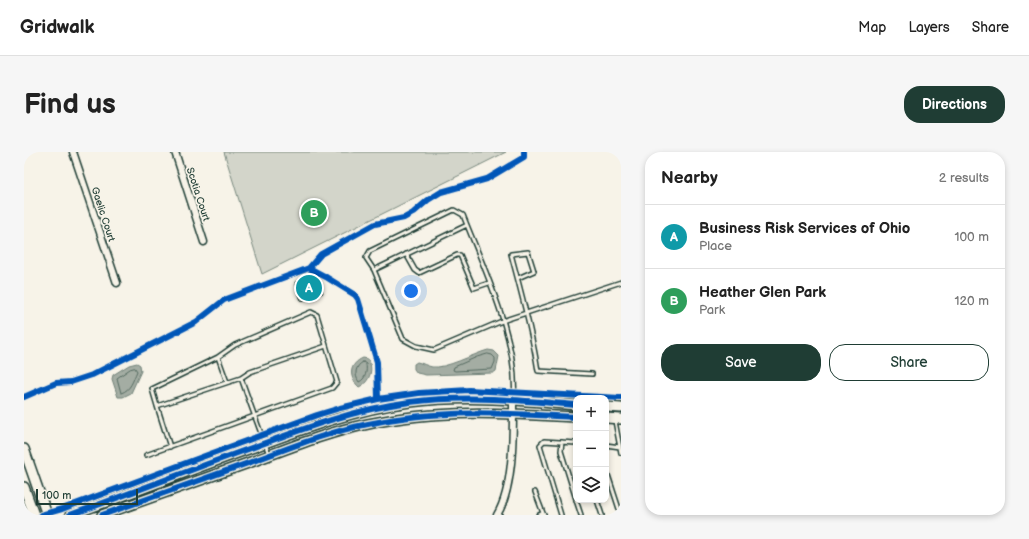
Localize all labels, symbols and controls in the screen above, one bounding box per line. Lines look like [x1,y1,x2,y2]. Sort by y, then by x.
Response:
text: Gridwalk [20,16,95,39]
text: Map [858,19,886,36]
text: Layers [908,19,950,36]
text: Share [972,19,1009,36]
button: Directions [904,86,1005,123]
text: Find us [24,88,116,121]
street label: Scotia Court [184,166,212,223]
text: Nearby [661,168,718,188]
text: 2 results [939,170,989,186]
street label: Gaelic Court [89,185,118,243]
pin: B [301,198,327,228]
text: Business Risk Services of Ohio [699,219,910,238]
text: A [670,229,678,245]
text: 100 m [954,229,989,245]
text: Place [699,238,732,254]
pin: A [296,273,322,303]
your location [401,281,421,301]
text: Heather Glen Park [699,283,826,302]
text: B [669,293,679,309]
text: 120 m [954,293,989,309]
text: Park [699,302,725,318]
button: Save [661,344,821,381]
button: Share [829,344,989,381]
map controls [573,395,609,503]
button: + [573,395,609,431]
button: − [573,431,609,467]
button: layers [573,467,609,503]
scale bar [36,487,138,506]
text: 100 m [42,489,71,502]

